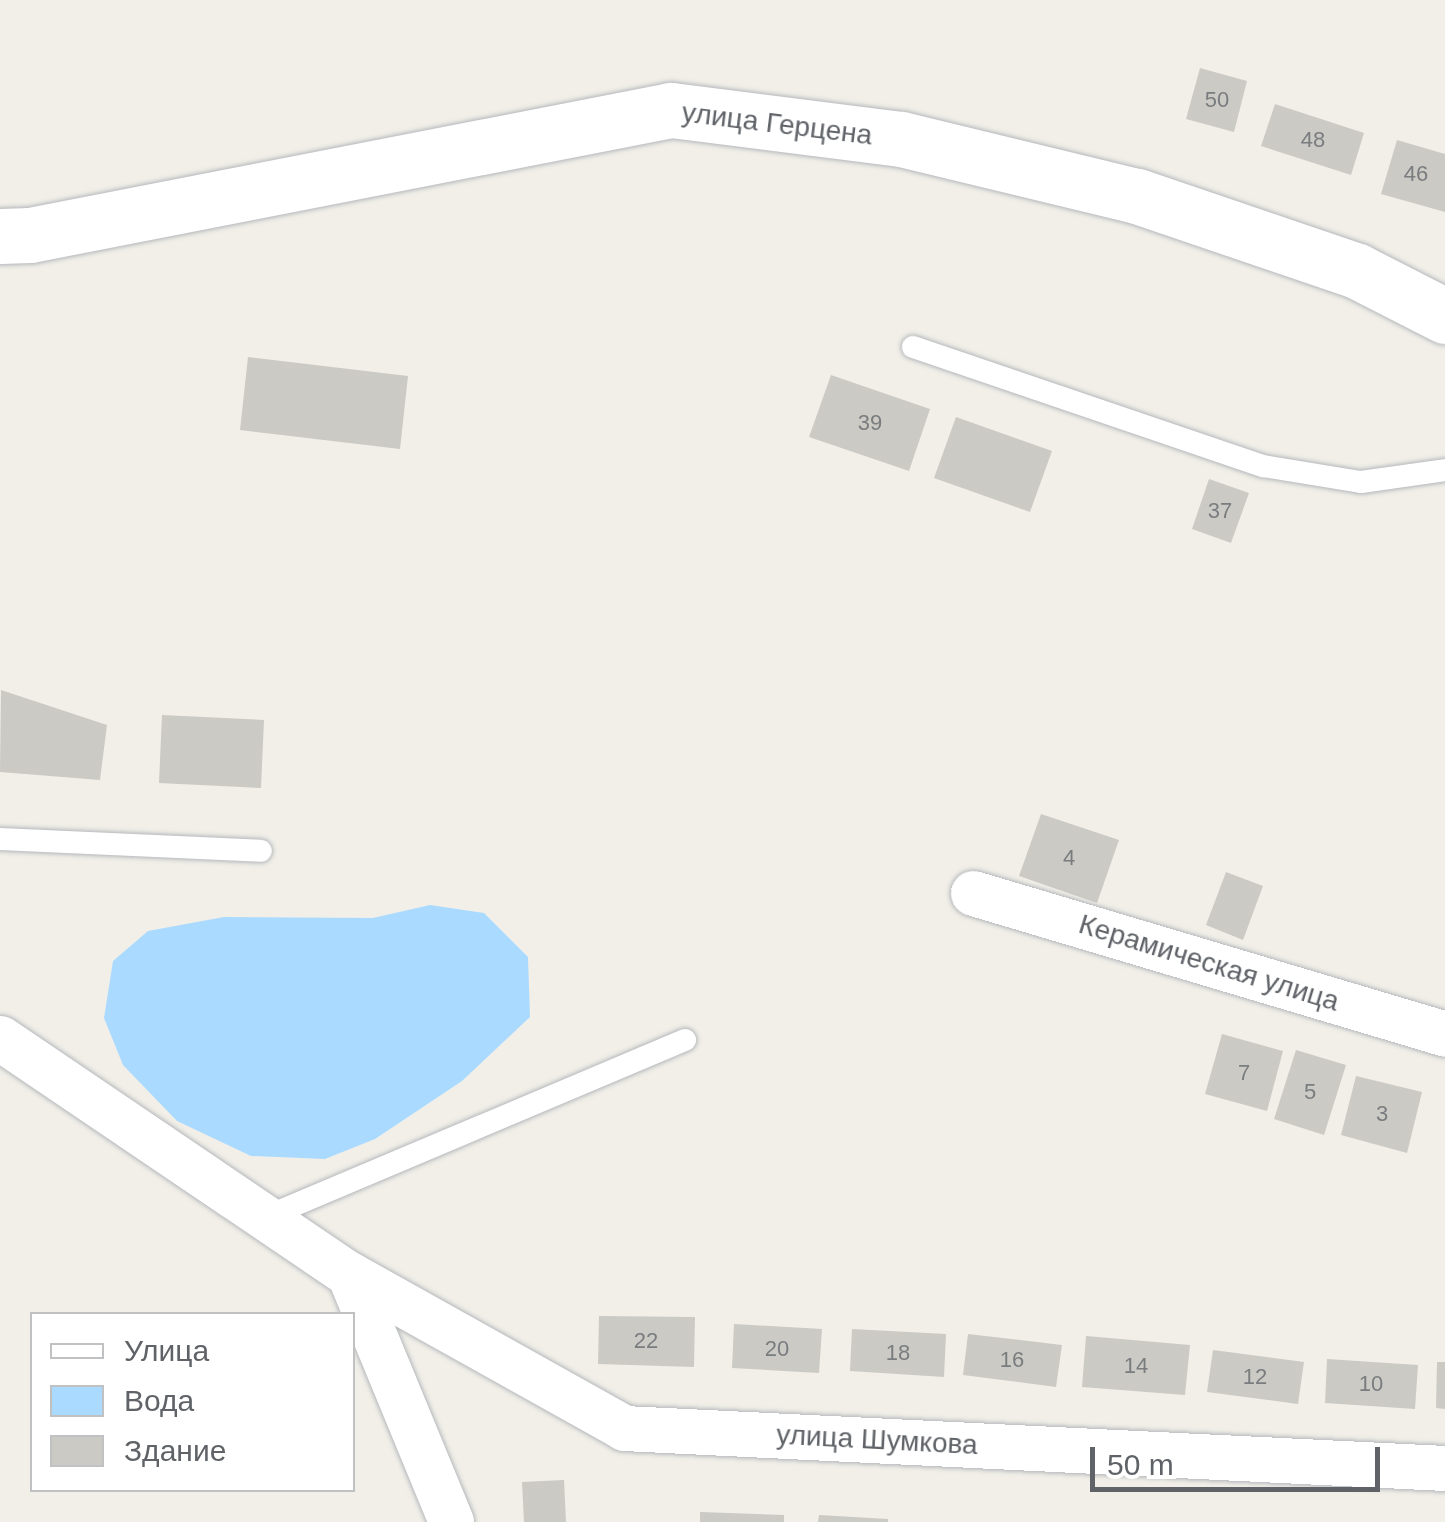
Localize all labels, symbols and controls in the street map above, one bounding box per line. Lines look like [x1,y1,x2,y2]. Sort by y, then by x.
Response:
house number: 50 [1205,87,1229,113]
street label: улица Герцена [680,96,874,152]
house number: 48 [1301,127,1325,153]
house number: 46 [1404,161,1428,187]
house number: 39 [858,410,882,436]
house number: 37 [1208,498,1232,524]
house number: 4 [1063,845,1075,871]
street label: Керамическая улица [1075,907,1343,1019]
house number: 7 [1238,1060,1250,1086]
house number: 5 [1304,1079,1316,1105]
house number: 3 [1376,1101,1388,1127]
legend [30,1312,355,1492]
house number: 22 [634,1328,658,1354]
text: Улица [124,1334,209,1367]
house number: 20 [765,1336,789,1362]
house number: 18 [886,1340,910,1366]
house number: 16 [1000,1347,1024,1373]
house number: 14 [1124,1353,1148,1379]
house number: 12 [1243,1364,1267,1390]
house number: 10 [1359,1371,1383,1397]
text: Вода [124,1384,194,1417]
street label: улица Шумкова [775,1418,979,1462]
scale bar [1095,1427,1385,1489]
text: Здание [124,1434,226,1467]
text: 50 m [1107,1448,1174,1481]

